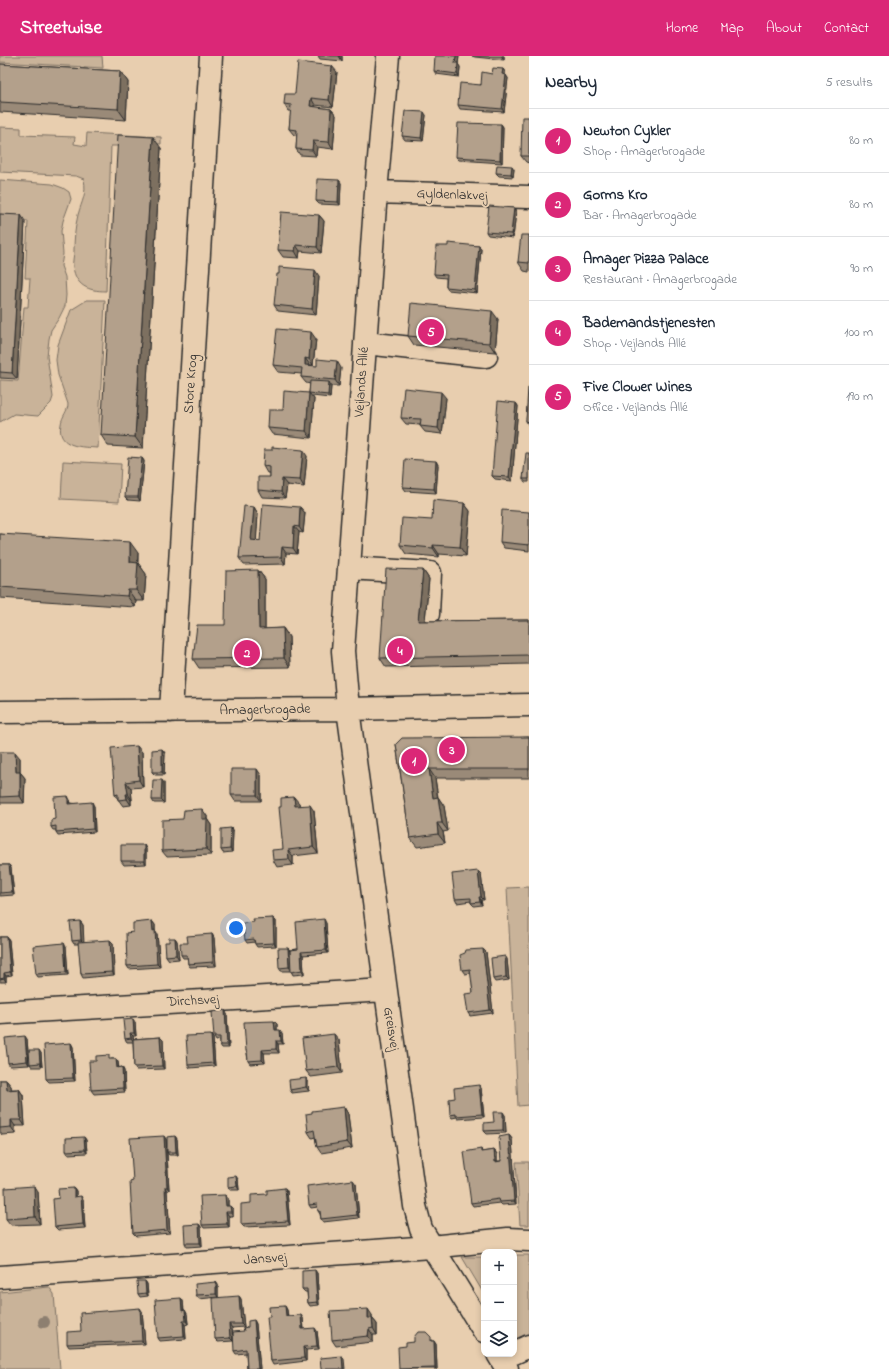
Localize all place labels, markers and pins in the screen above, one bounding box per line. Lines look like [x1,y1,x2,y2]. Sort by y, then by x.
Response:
pin: 5 [418,317,444,347]
pin: 4 [387,636,413,666]
pin: 2 [234,638,260,668]
pin: 3 [439,735,465,765]
pin: 1 [401,746,427,776]

